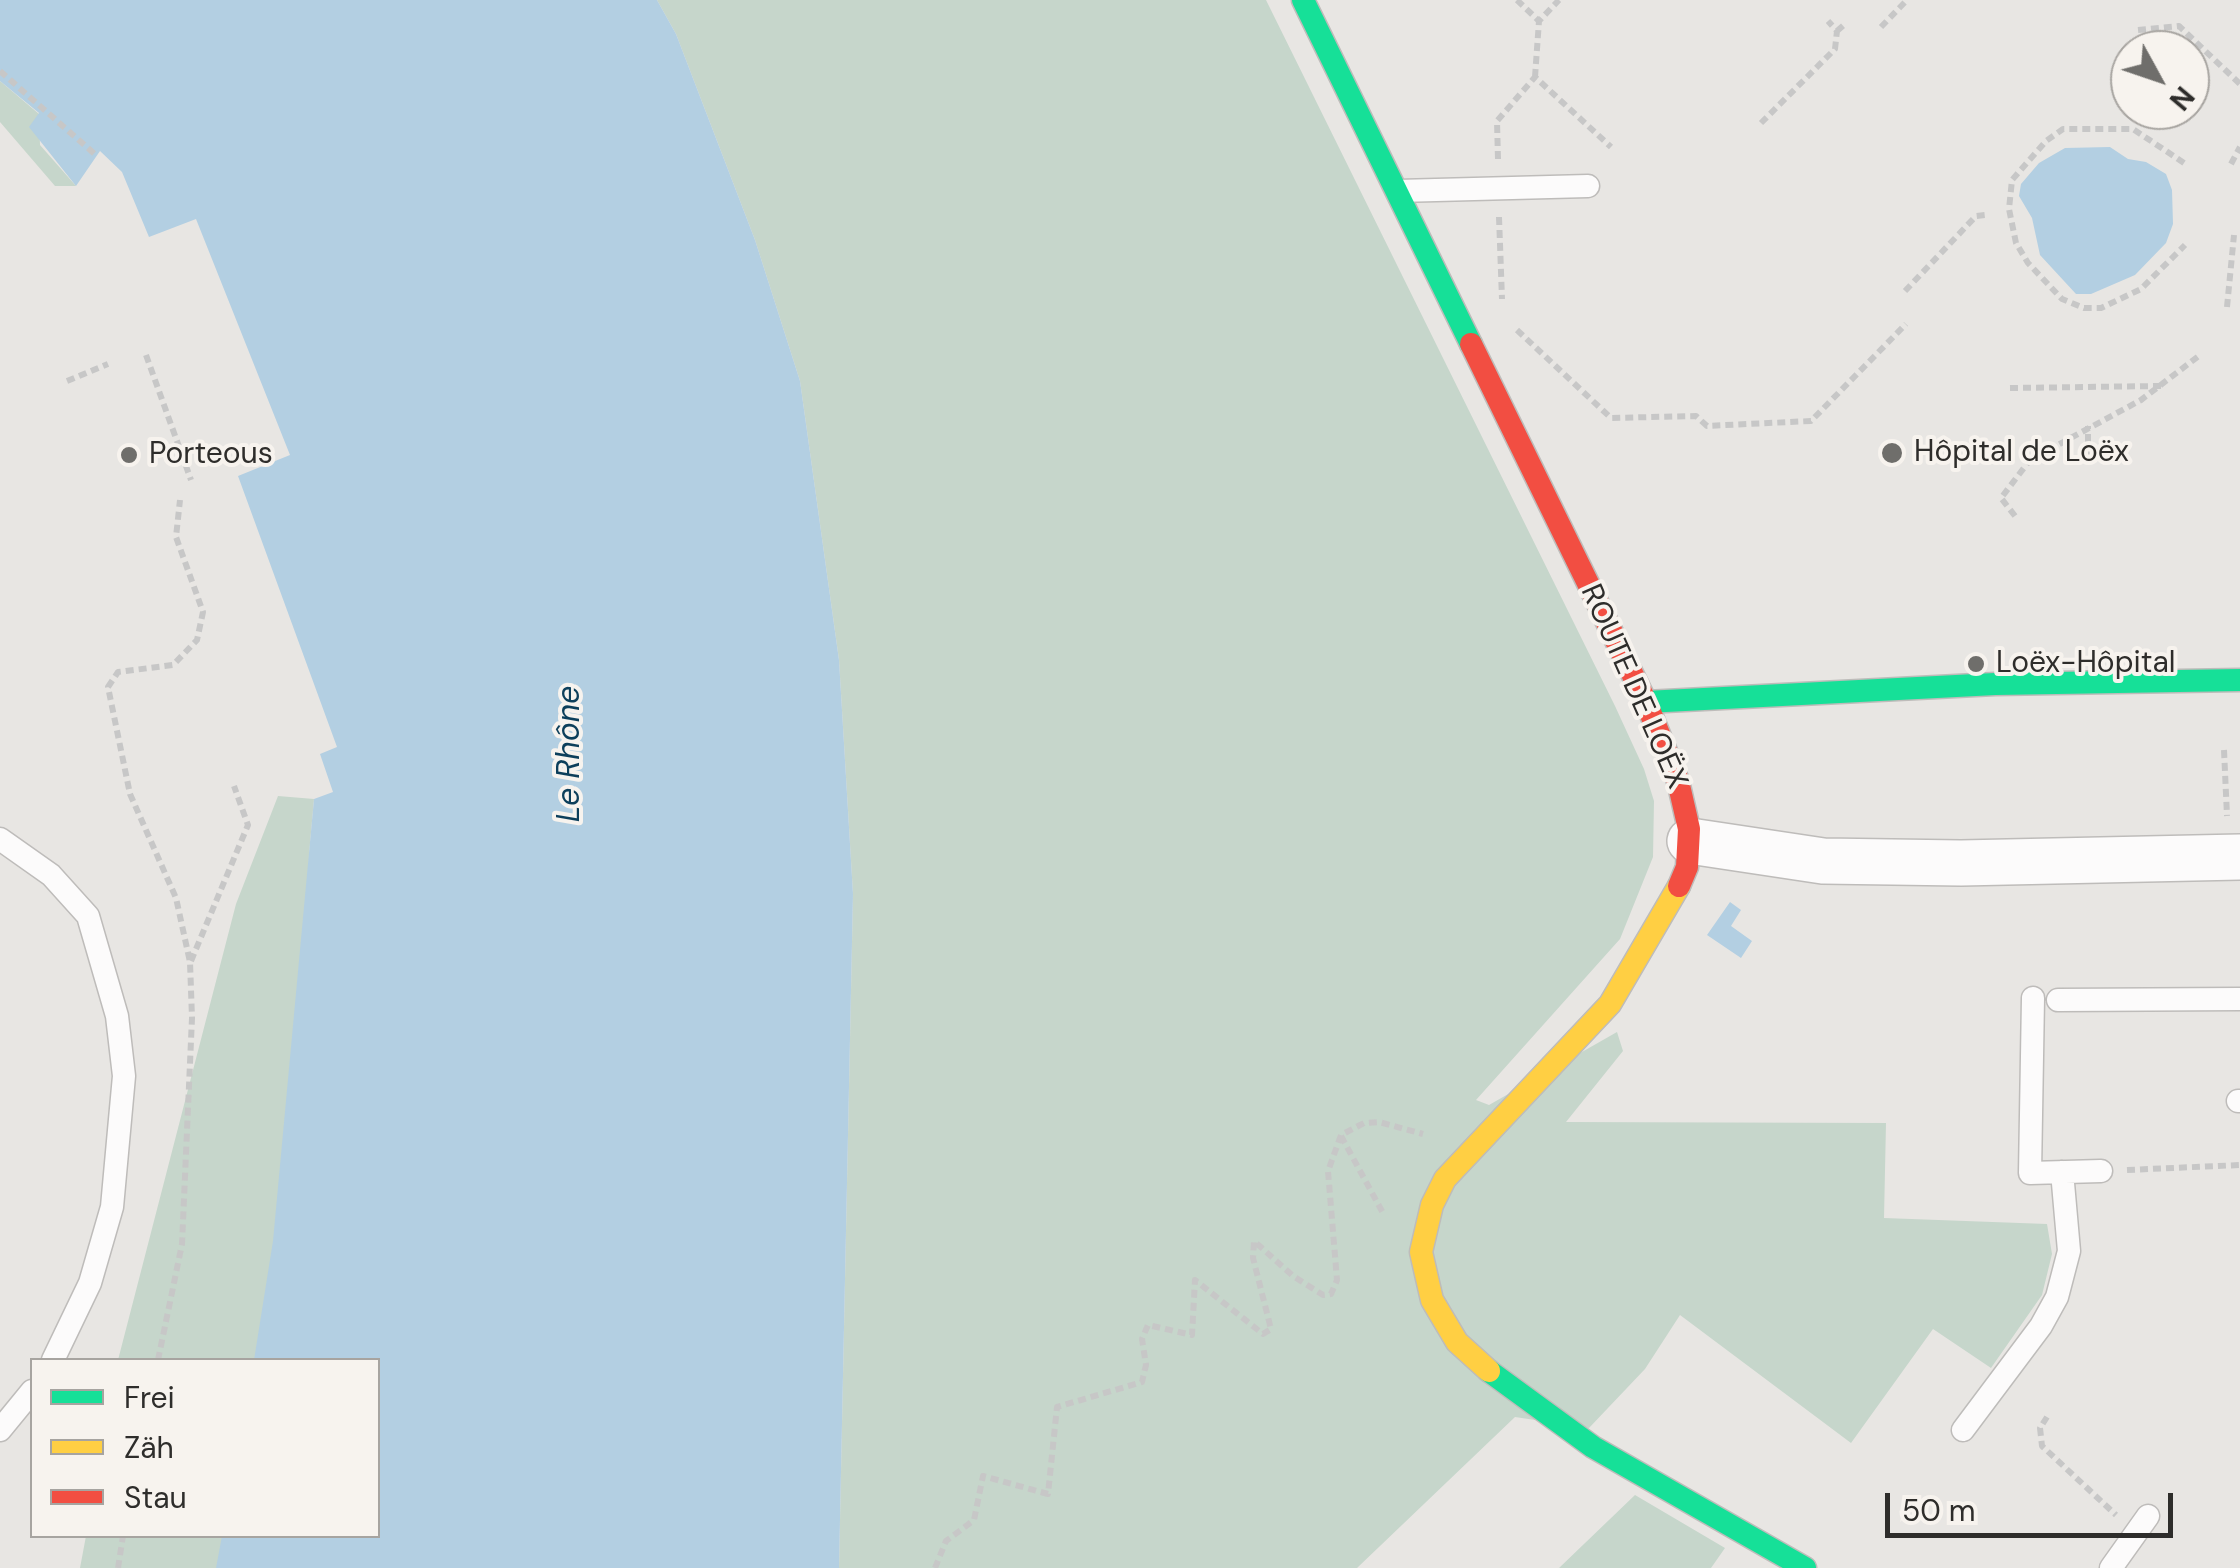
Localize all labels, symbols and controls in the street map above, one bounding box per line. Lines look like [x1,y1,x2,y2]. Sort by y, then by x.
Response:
north arrow [2110,30,2210,130]
text: N [2161,79,2203,118]
place label: Hôpital de Loëx [1914,435,2129,471]
place label: Porteous [149,437,273,473]
marker: Hôpital de Loëx [1879,440,1905,466]
marker: Porteous [118,444,140,466]
street label: ROUTE DE LOËX [1572,579,1694,795]
place label: Loëx-Hôpital [1996,646,2175,682]
marker: Loëx-Hôpital [1965,653,1987,675]
water label: Le Rhône [552,686,590,822]
legend [30,1358,380,1538]
text: Frei [124,1378,175,1417]
text: Zäh [124,1428,174,1467]
scale bar [1890,1473,2178,1535]
text: Stau [124,1478,187,1517]
text: 50 m [1902,1491,1976,1530]

